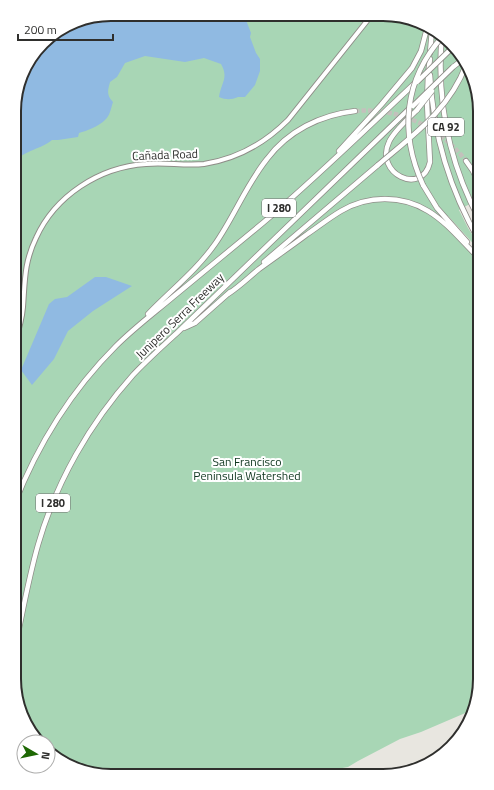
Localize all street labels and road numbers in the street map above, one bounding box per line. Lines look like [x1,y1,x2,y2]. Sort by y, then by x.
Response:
road number: CA 92 [428,118,464,136]
street label: Cañada Road [132,144,198,165]
road number: I 280 [262,199,296,217]
street label: Junipero Serra Freeway [131,268,228,363]
road number: I 280 [36,494,70,512]

